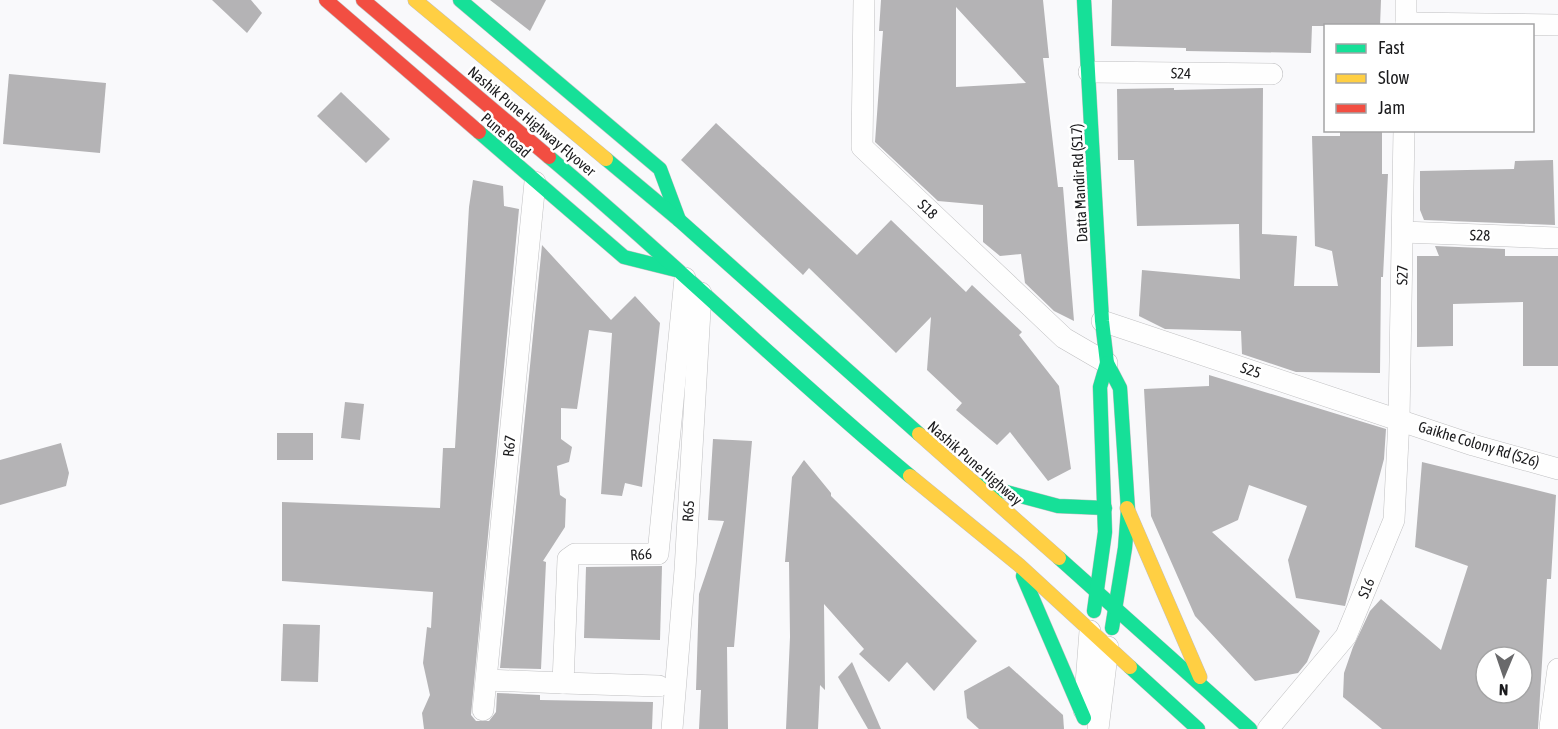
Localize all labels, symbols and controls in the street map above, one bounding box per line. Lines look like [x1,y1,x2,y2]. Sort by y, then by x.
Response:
legend [1324,24,1534,132]
text: Fast [1378,37,1405,58]
street label: Nashik Pune Highway Flyover [465,63,600,180]
street label: S24 [1171,64,1191,82]
text: Slow [1378,67,1409,88]
text: Jam [1378,97,1405,118]
street label: Pune Road [478,109,534,161]
street label: Datta Mandir Rd (S17) [1067,123,1091,243]
street label: S18 [915,196,941,222]
street label: S28 [1470,226,1490,244]
street label: S27 [1393,265,1411,285]
street label: S25 [1239,359,1263,381]
street label: Nashik Pune Highway [924,418,1026,508]
street label: Gaikhe Colony Rd (S26) [1416,418,1542,470]
street label: R67 [499,434,519,458]
street label: R65 [679,500,697,522]
street label: R66 [630,545,652,563]
street label: S16 [1354,575,1378,601]
north arrow [1474,645,1534,705]
text: N [1498,681,1509,699]

